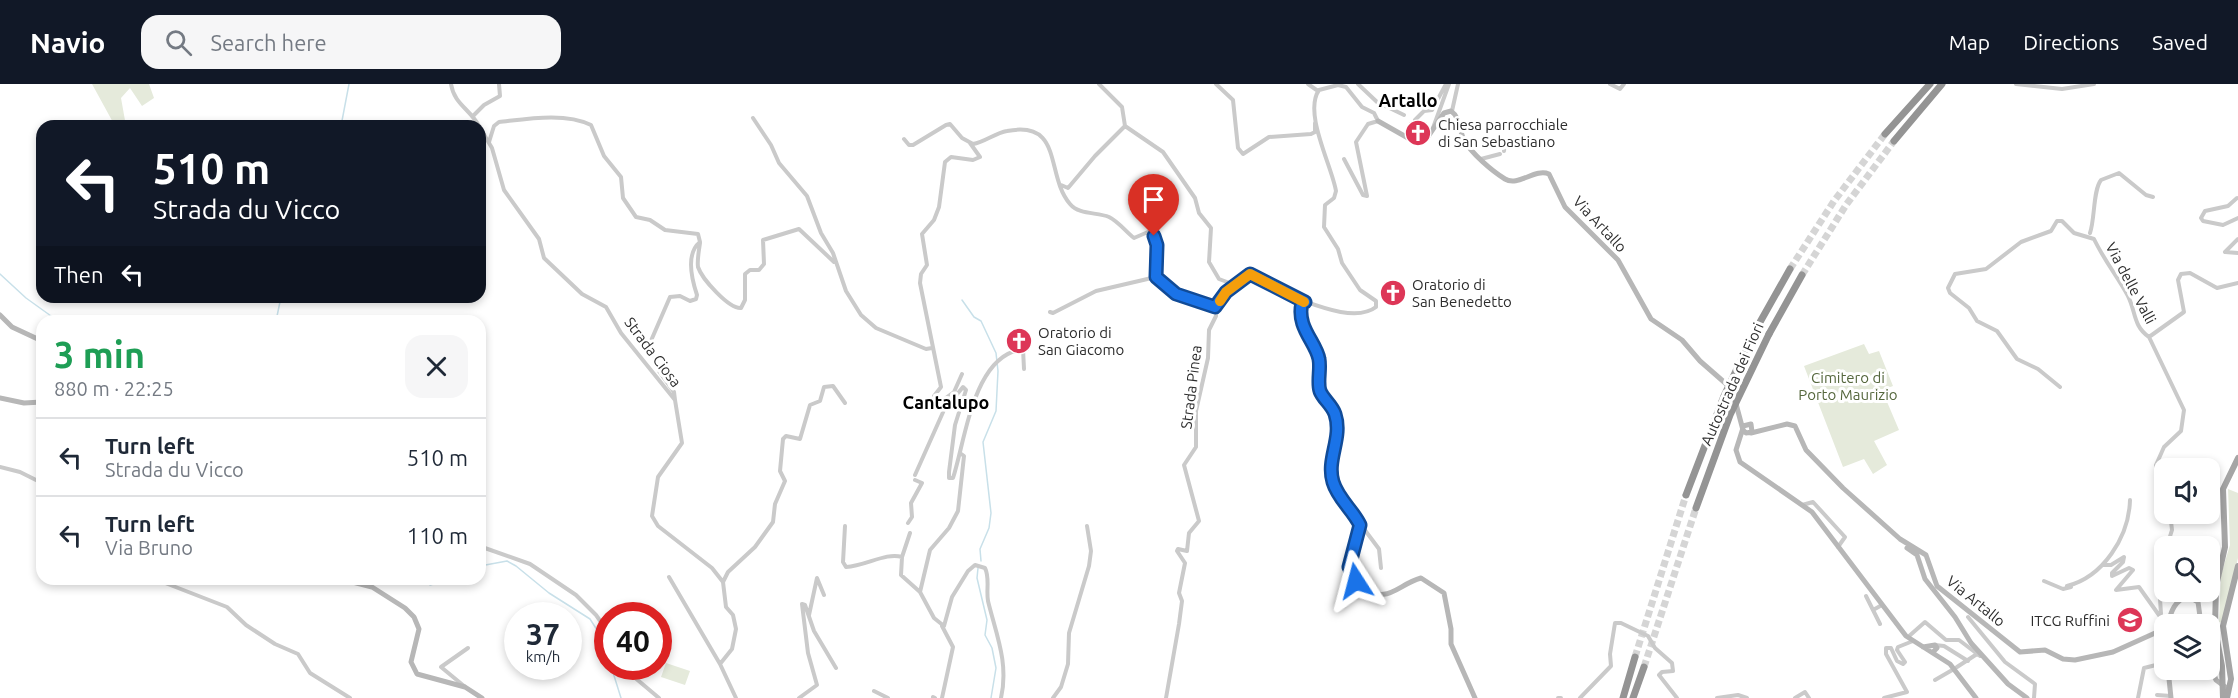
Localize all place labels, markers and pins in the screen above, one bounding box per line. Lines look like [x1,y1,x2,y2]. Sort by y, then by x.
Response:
place label: Chiesa parrocchiale di San Sebastiano [1438,116,1568,150]
church icon: Chiesa parrocchiale di San Sebastiano [1403,118,1433,148]
pin [1128,174,1179,236]
place label: Oratorio di San Benedetto [1412,276,1512,310]
church icon: Oratorio di San Benedetto [1378,278,1408,308]
place label: Oratorio di San Giacomo [1038,324,1124,358]
church icon: Oratorio di San Giacomo [1004,326,1034,356]
school or university icon: ITCG Ruffini [2115,605,2145,635]
place label: ITCG Ruffini [2030,612,2110,629]

